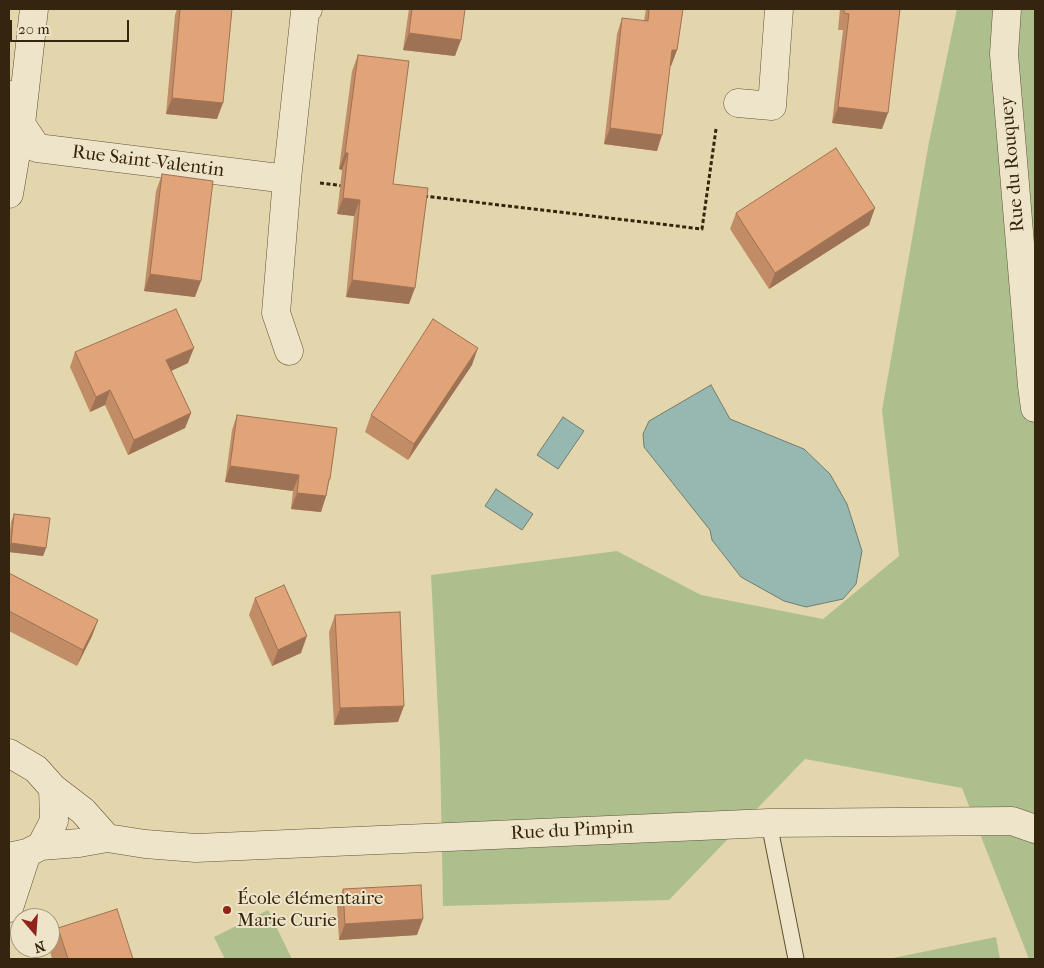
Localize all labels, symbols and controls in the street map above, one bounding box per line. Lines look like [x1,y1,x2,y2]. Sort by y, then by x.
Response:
scale bar [12,10,131,42]
text: 20 m [18,20,50,38]
street label: Rue du Rouquey [996,95,1030,233]
street label: Rue Saint-Valentin [71,141,225,183]
street label: Rue du Pimpin [510,816,634,846]
place label: École élémentaire Marie Curie [237,888,383,932]
marker: École élémentaire Marie Curie [221,904,233,916]
north arrow [10,908,60,958]
text: N [32,937,47,957]

